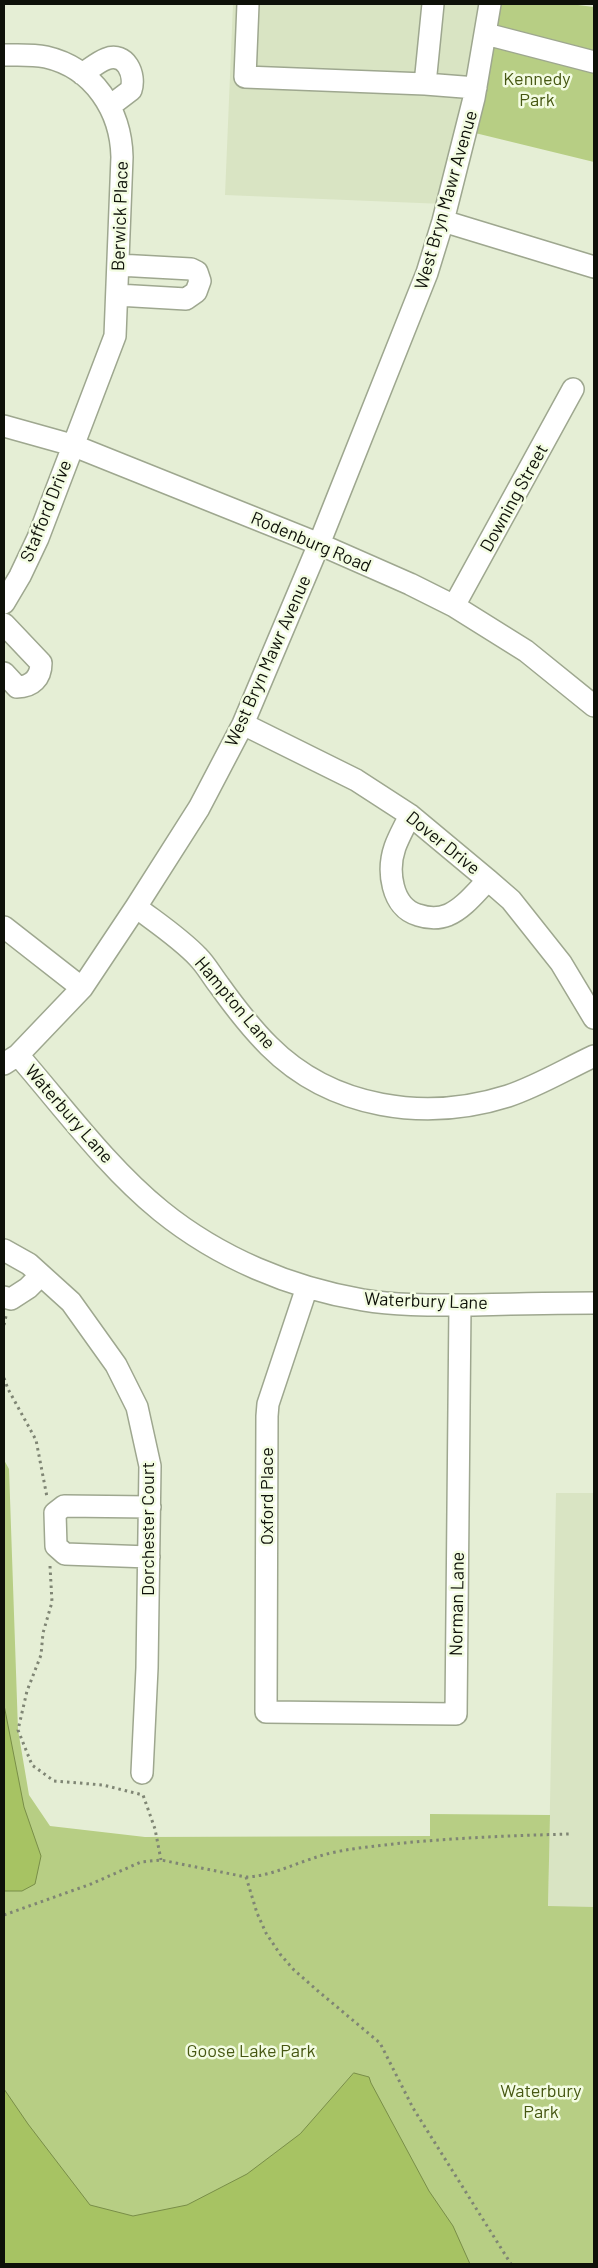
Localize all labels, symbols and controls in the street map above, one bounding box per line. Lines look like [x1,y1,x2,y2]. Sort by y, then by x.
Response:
park label: Kennedy Park [503,68,571,110]
street label: West Bryn Mawr Avenue [410,108,482,292]
street label: Berwick Place [107,160,133,272]
street label: Downing Street [475,440,553,556]
street label: Stafford Drive [16,457,76,565]
street label: Rodenburg Road [248,507,374,577]
street label: West Bryn Mawr Avenue [220,572,316,750]
street label: Dover Drive [402,807,484,879]
street label: Hampton Lane [190,952,280,1054]
street label: Waterbury Lane [20,1060,118,1168]
street label: Waterbury Lane [364,1288,488,1314]
street label: Oxford Place [256,1447,278,1545]
street label: Dorchester Court [137,1462,159,1596]
street label: Norman Lane [445,1552,469,1656]
park label: Goose Lake Park [186,2040,316,2062]
park label: Waterbury Park [500,2080,582,2122]

